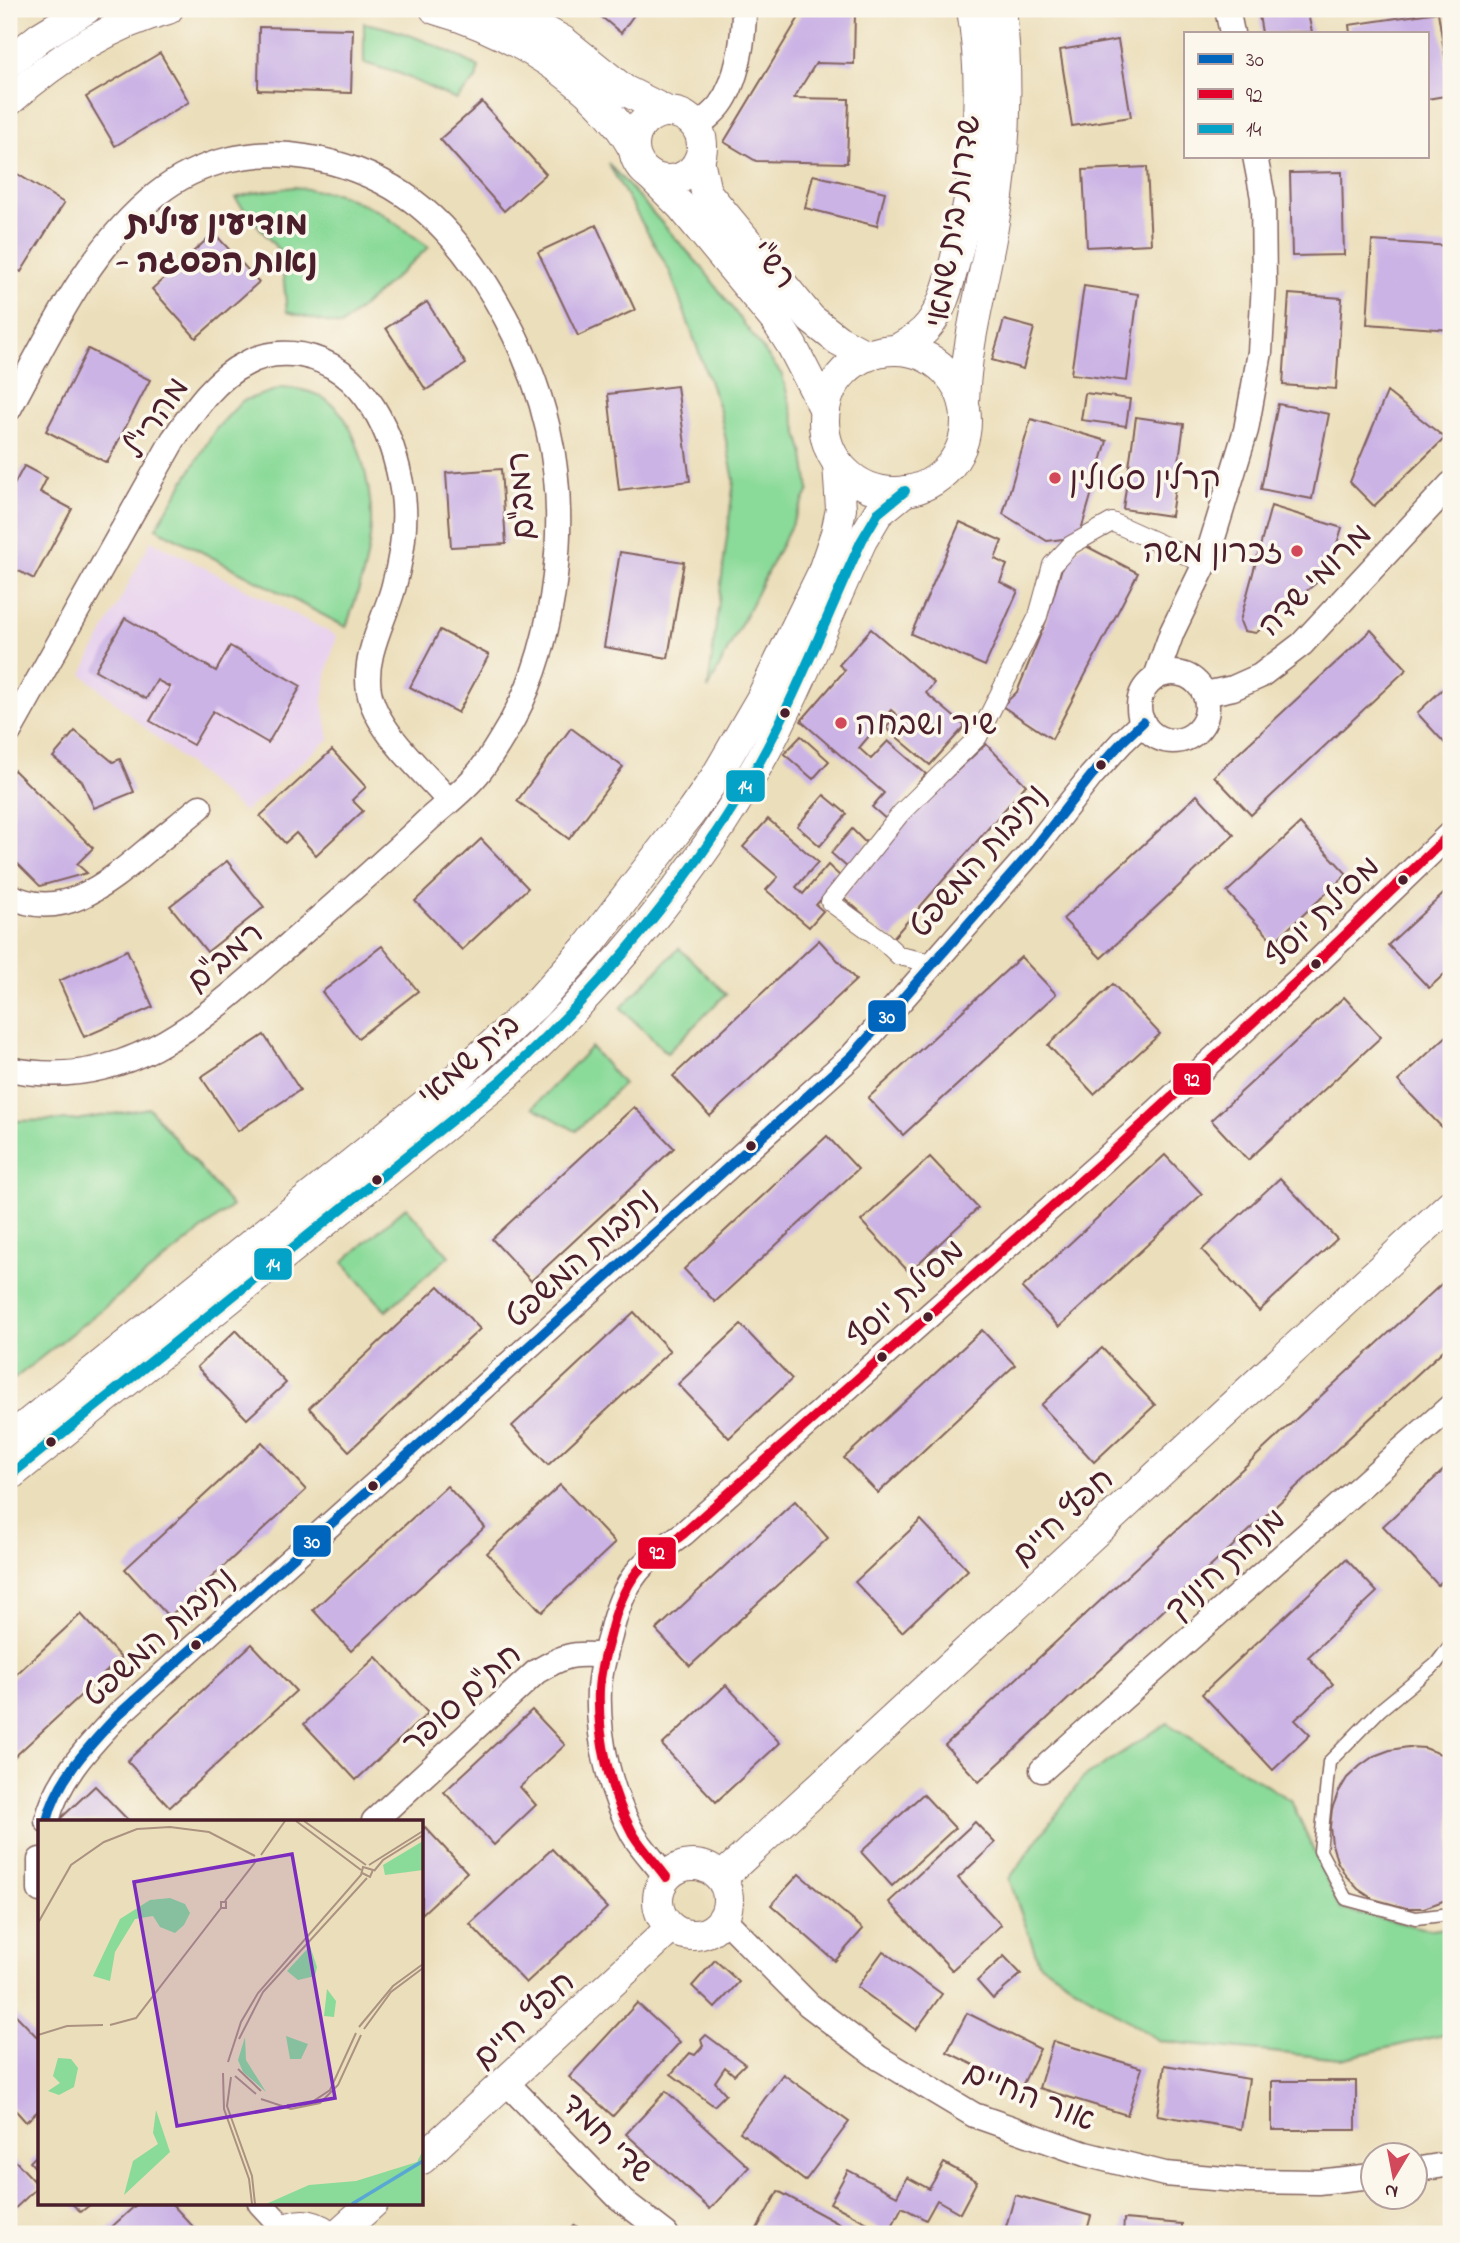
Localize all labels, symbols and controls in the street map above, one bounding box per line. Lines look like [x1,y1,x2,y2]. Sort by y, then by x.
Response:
legend [1184,32,1428,158]
text: 30 [1246,46,1264,76]
text: 92 [1246,82,1263,112]
street label: שדרות בית שמאי [915,112,995,331]
text: 14 [1246,116,1262,146]
district label: מודיעין עילית - נאות הפסגה [115,202,318,288]
street label: רש"י [737,231,806,301]
street label: מהרי"ל [113,368,203,470]
street label: רמב"ם [497,450,550,542]
place label: קרלין סטולין [1069,458,1221,505]
marker: קרלין סטולין [1047,470,1063,486]
street label: מרומי שדה [1249,514,1384,649]
place label: זכרון משה [1143,531,1283,578]
marker: זכרון משה [1289,543,1305,559]
place label: שיר ושבחה [855,703,997,750]
unlabelled marker [778,706,792,720]
marker: שיר ושבחה [833,715,849,731]
unlabelled marker [1094,758,1108,772]
line badge: 14 [725,769,766,803]
text: 14 [738,775,752,802]
street label: נתיבות המשפט [899,775,1060,950]
street label: מסילת יוסף [1256,846,1393,981]
unlabelled marker [1396,873,1410,887]
street label: רמב"ם [177,912,275,1005]
unlabelled marker [1309,957,1323,971]
line badge: 30 [867,999,907,1033]
street label: בית שמאי [409,1004,532,1119]
text: 30 [878,1005,896,1032]
line badge: 92 [1172,1062,1212,1096]
text: 92 [1183,1068,1200,1095]
unlabelled marker [744,1139,758,1153]
unlabelled marker [370,1173,384,1187]
street label: נתיבות המשפט [496,1178,669,1341]
street label: מסילת יוסף [838,1230,977,1362]
line badge: 14 [253,1247,293,1281]
text: 14 [266,1253,280,1280]
unlabelled marker [921,1310,935,1324]
unlabelled marker [875,1350,889,1364]
unlabelled marker [44,1435,58,1449]
street label: חפץ חיים [1002,1459,1126,1579]
unlabelled marker [366,1479,380,1493]
street label: מנחת חינוך [1156,1498,1298,1633]
line badge: 30 [292,1524,332,1558]
text: 30 [303,1530,321,1557]
line badge: 92 [637,1536,677,1570]
text: 92 [648,1541,665,1568]
street label: נתיבות המשפט [74,1557,247,1720]
street label: חת"ם סופר [393,1634,534,1767]
unlabelled marker [189,1638,203,1652]
inset map [38,1820,424,2204]
street label: חפץ חיים [463,1962,587,2082]
street label: אור החיים [956,2051,1101,2146]
street label: שדי חמד [549,2083,663,2196]
north arrow [1358,2142,1428,2212]
text: N [1383,2176,1400,2205]

